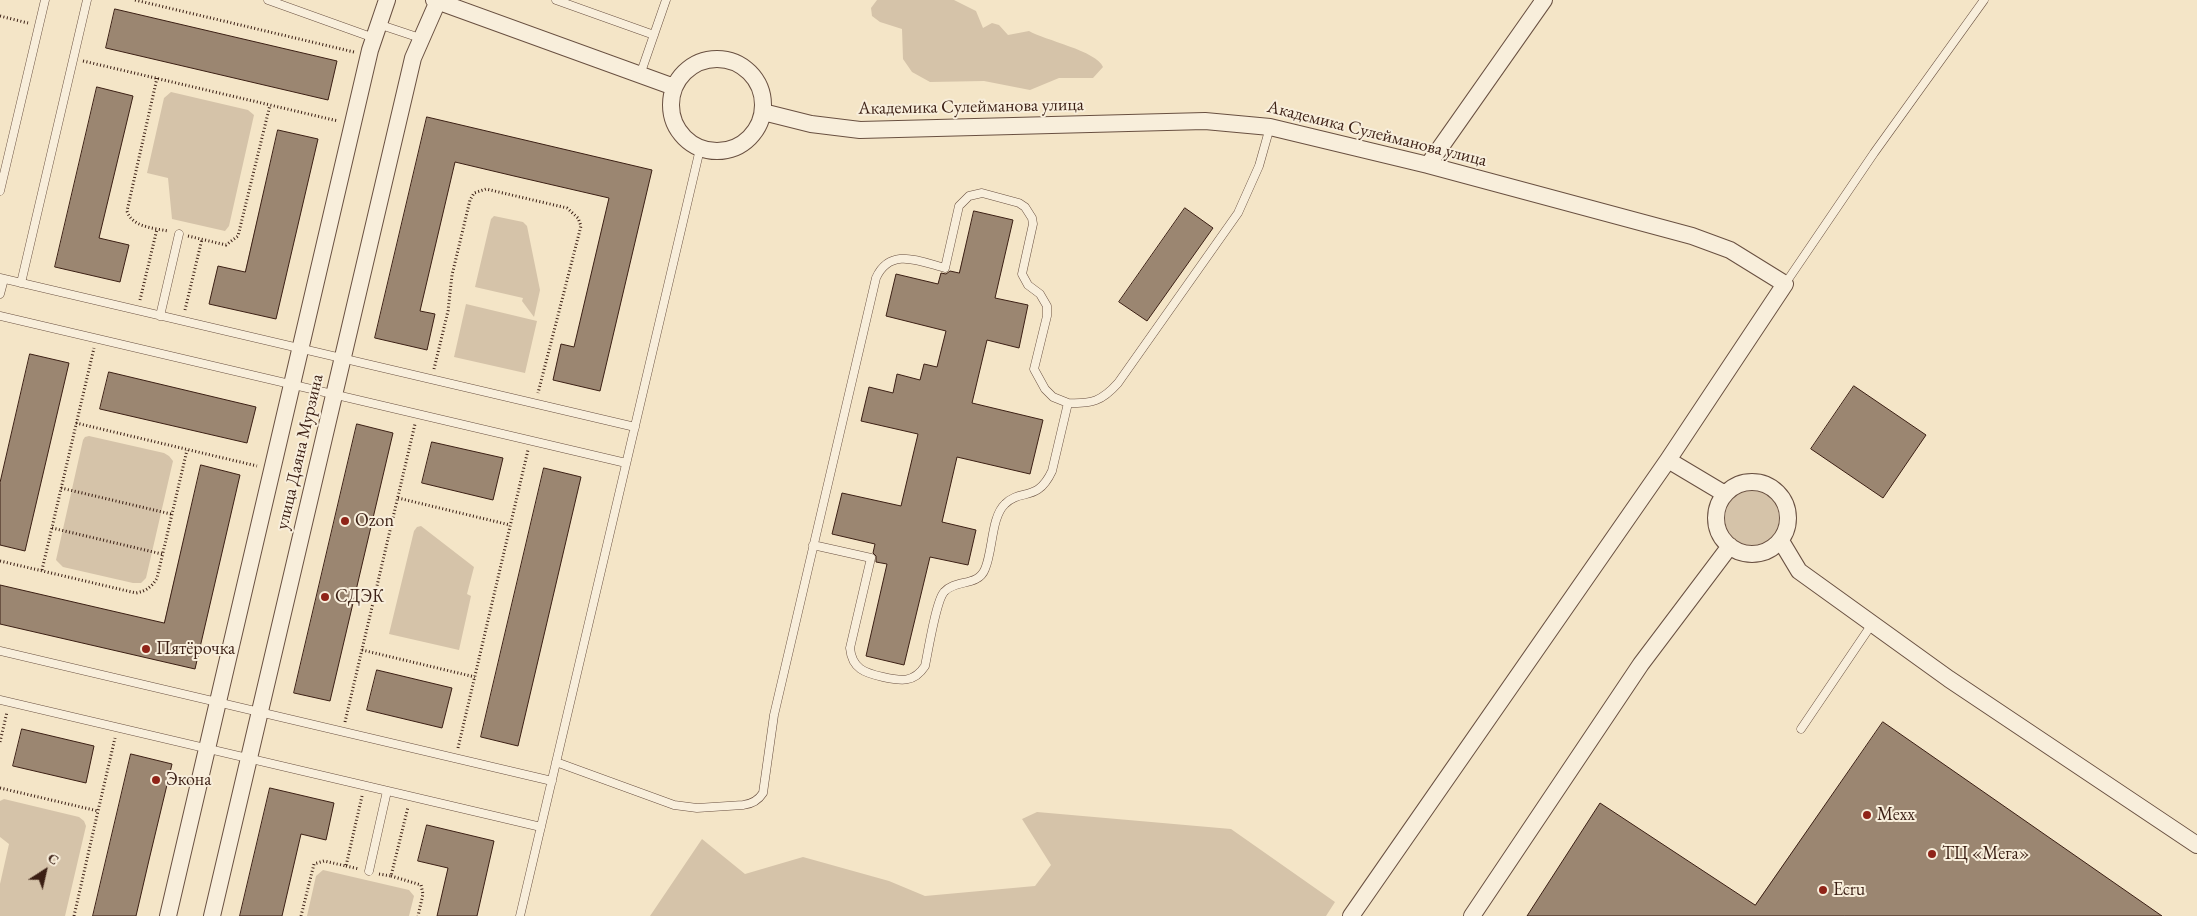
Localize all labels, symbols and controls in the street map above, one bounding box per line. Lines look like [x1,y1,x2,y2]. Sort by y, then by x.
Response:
street label: Академика Сулейманова улица [858,94,1084,120]
street label: Академика Сулейманова улица [1265,96,1489,172]
street label: улица Даяна Мурзина [272,372,328,532]
place label: Ozon [355,510,394,532]
marker: Ozon [339,515,351,527]
place label: СДЭК [335,586,384,608]
marker: СДЭК [319,591,331,603]
place label: Пятёрочка [156,638,235,660]
marker: Пятёрочка [140,643,152,655]
place label: Экона [166,769,211,791]
marker: Экона [150,774,162,786]
place label: Mexx [1877,804,1915,826]
marker: Mexx [1861,809,1873,821]
place label: ТЦ «Мега» [1942,843,2029,865]
north arrow [20,846,70,896]
text: С [44,848,63,869]
marker: ТЦ «Мега» [1926,848,1938,860]
place label: Ecru [1833,879,1865,901]
marker: Ecru [1817,884,1829,896]

